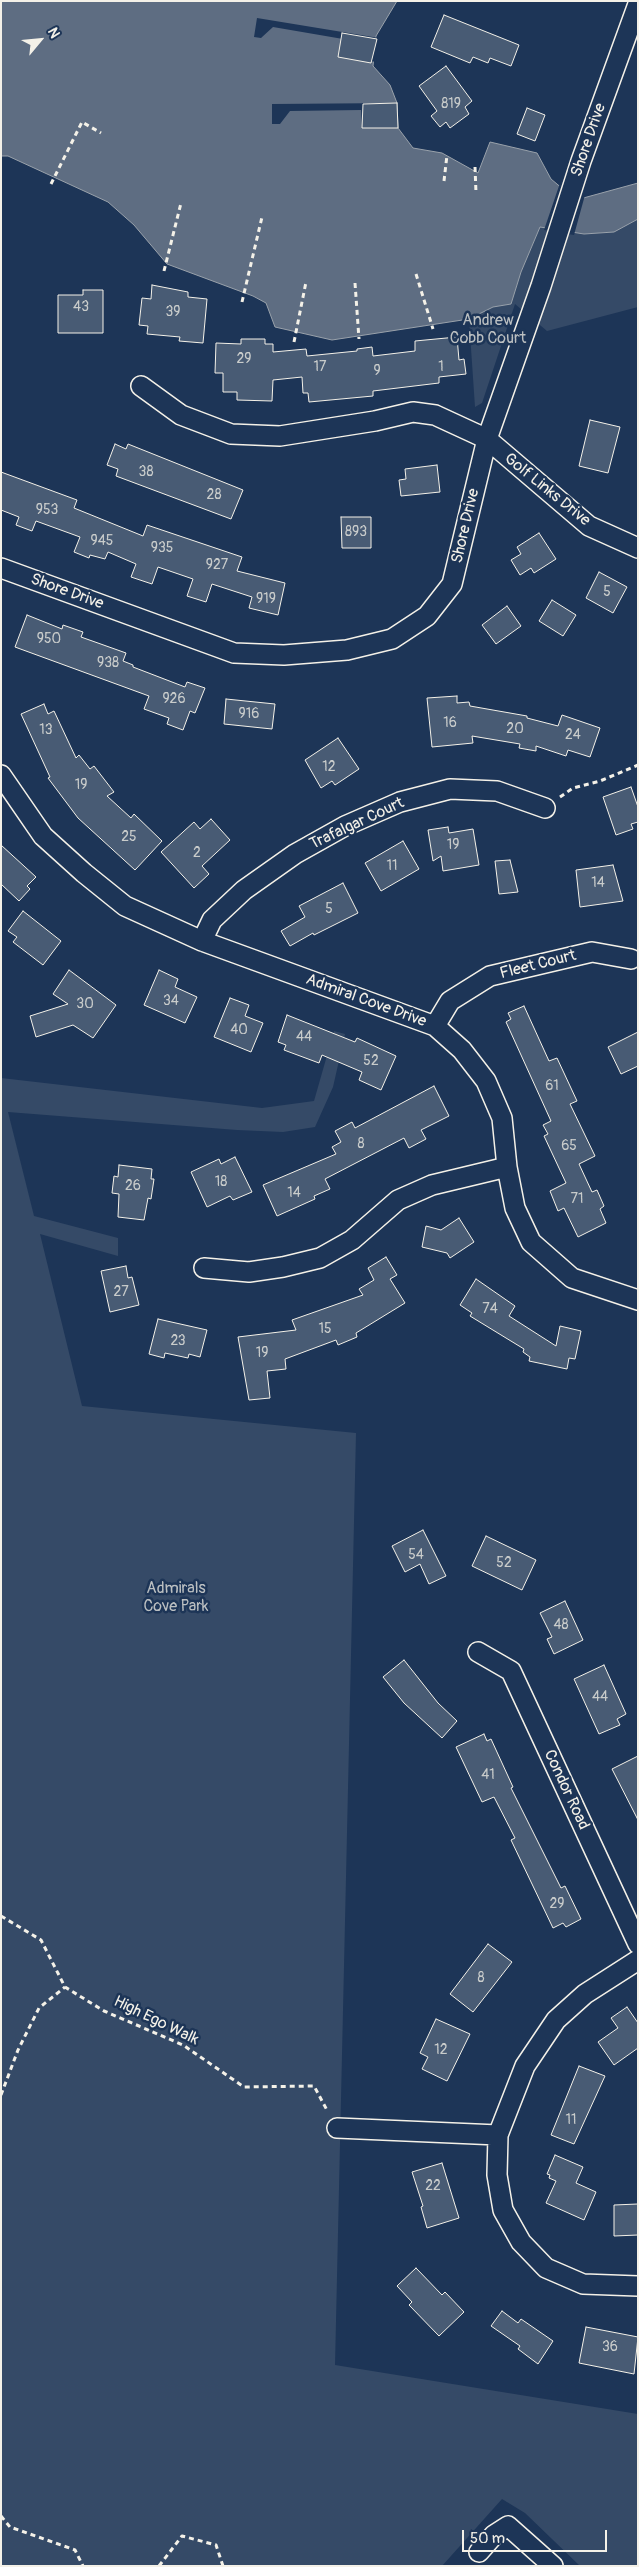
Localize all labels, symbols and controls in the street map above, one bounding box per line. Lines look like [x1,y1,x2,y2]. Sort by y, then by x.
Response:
north arrow [15,15,65,65]
text: N [44,25,63,41]
house number: 819 [441,96,461,112]
street label: Shore Drive [567,101,611,179]
house number: 43 [73,299,89,315]
house number: 39 [165,304,181,320]
park label: Andrew Cobb Court [450,311,526,349]
house number: 29 [236,351,252,367]
house number: 17 [314,359,326,375]
house number: 1 [438,359,444,375]
house number: 9 [373,363,381,379]
street label: Golf Links Drive [500,449,594,531]
house number: 38 [139,464,153,480]
house number: 28 [207,487,221,503]
street label: Shore Drive [448,487,484,565]
house number: 953 [36,502,58,518]
house number: 893 [345,524,367,540]
house number: 945 [91,533,113,549]
house number: 935 [151,540,173,556]
house number: 927 [206,557,228,573]
street label: Shore Drive [28,570,106,614]
house number: 5 [603,584,611,600]
house number: 919 [256,591,276,607]
house number: 950 [37,631,61,647]
house number: 938 [97,655,119,671]
house number: 926 [162,691,186,707]
house number: 916 [239,706,259,722]
house number: 16 [443,715,457,731]
house number: 20 [506,721,524,737]
house number: 13 [39,722,53,738]
house number: 24 [565,727,581,743]
house number: 12 [322,759,336,775]
house number: 19 [75,777,87,793]
street label: Trafalgar Court [307,794,407,854]
house number: 25 [121,829,137,845]
house number: 19 [447,837,459,853]
house number: 2 [193,845,201,861]
house number: 11 [387,858,397,874]
house number: 14 [591,875,605,891]
house number: 5 [325,901,333,917]
street label: Fleet Court [498,946,578,984]
street label: Admiral Cove Drive [303,970,429,1032]
house number: 34 [163,993,179,1009]
house number: 30 [76,996,94,1012]
house number: 40 [230,1022,248,1038]
house number: 44 [296,1029,312,1045]
house number: 52 [363,1053,379,1069]
house number: 61 [545,1078,559,1094]
house number: 8 [357,1136,365,1152]
house number: 65 [561,1138,577,1154]
house number: 18 [215,1174,227,1190]
house number: 26 [125,1178,141,1194]
house number: 14 [287,1185,301,1201]
house number: 71 [571,1191,583,1207]
house number: 27 [113,1284,129,1300]
house number: 74 [482,1301,498,1317]
house number: 15 [318,1321,332,1337]
house number: 23 [170,1333,186,1349]
house number: 19 [256,1345,268,1361]
house number: 54 [408,1547,424,1563]
house number: 52 [496,1555,512,1571]
park label: Admirals Cove Park [143,1579,209,1617]
house number: 48 [553,1617,569,1633]
house number: 44 [592,1689,608,1705]
street label: Condor Road [539,1747,593,1833]
house number: 41 [481,1767,495,1783]
house number: 29 [549,1896,565,1912]
house number: 8 [477,1970,485,1986]
street label: High Ego Walk [110,1992,202,2050]
house number: 12 [434,2042,448,2058]
house number: 11 [566,2112,576,2128]
house number: 22 [425,2178,441,2194]
house number: 36 [602,2339,618,2355]
scale bar [464,2520,609,2552]
text: 50 m [470,2529,505,2548]

